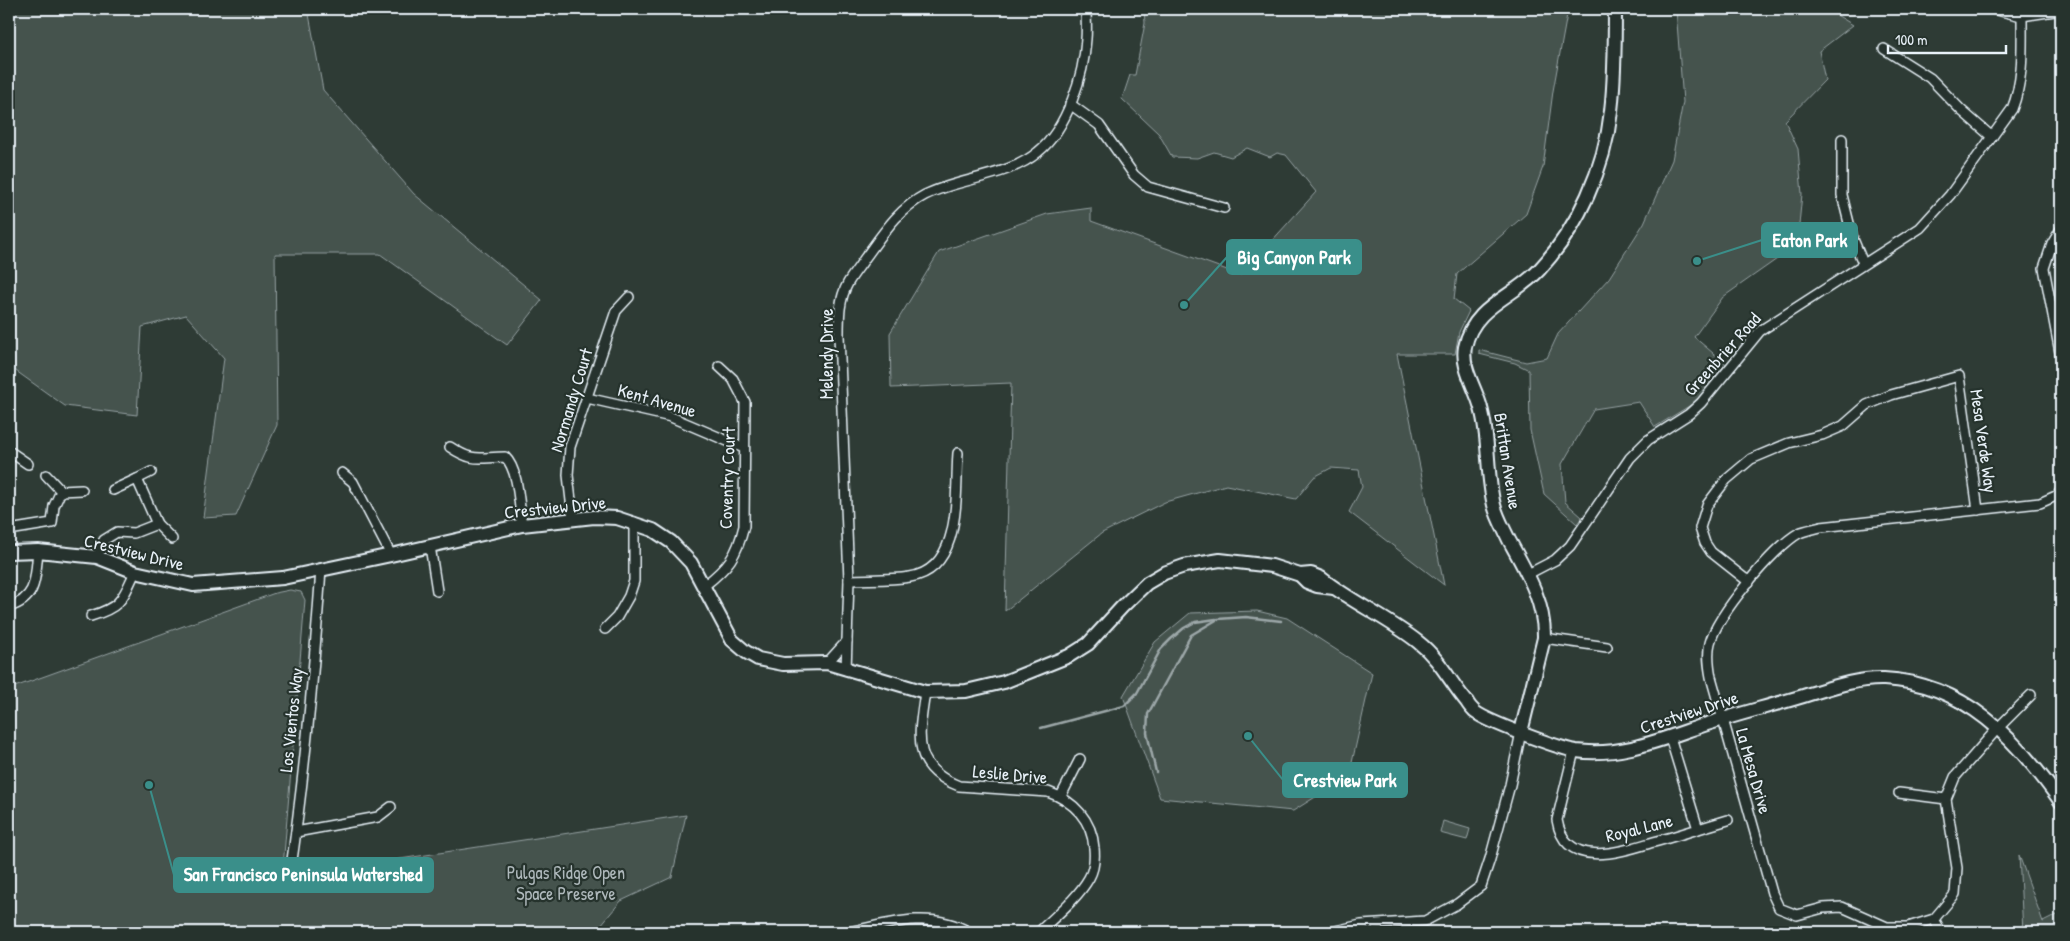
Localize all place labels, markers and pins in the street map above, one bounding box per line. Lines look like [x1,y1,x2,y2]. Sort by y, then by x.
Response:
callout: Eaton Park [1762,223,1857,257]
callout: Big Canyon Park [1227,240,1361,274]
callout: Crestview Park [1283,763,1407,797]
callout: San Francisco Peninsula Watershed [174,858,433,892]

